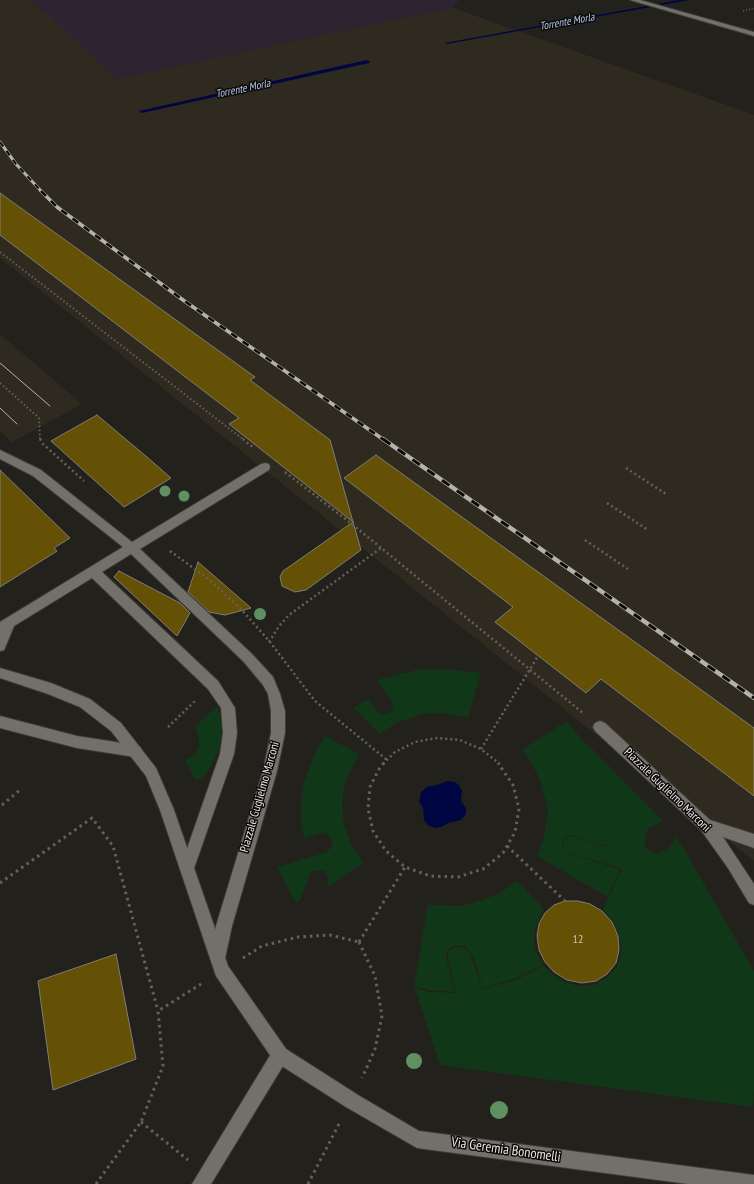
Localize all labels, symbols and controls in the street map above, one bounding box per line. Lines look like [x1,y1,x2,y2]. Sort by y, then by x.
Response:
water label: Torrente Morla [539,11,595,33]
water label: Torrente Morla [214,77,272,101]
street label: Piazzale Guglielmo Marconi [237,740,283,854]
street label: Piazzale Guglielmo Marconi [621,745,713,835]
house number: 12 [573,933,583,947]
street label: Via Geremia Bonomelli [450,1134,562,1166]

